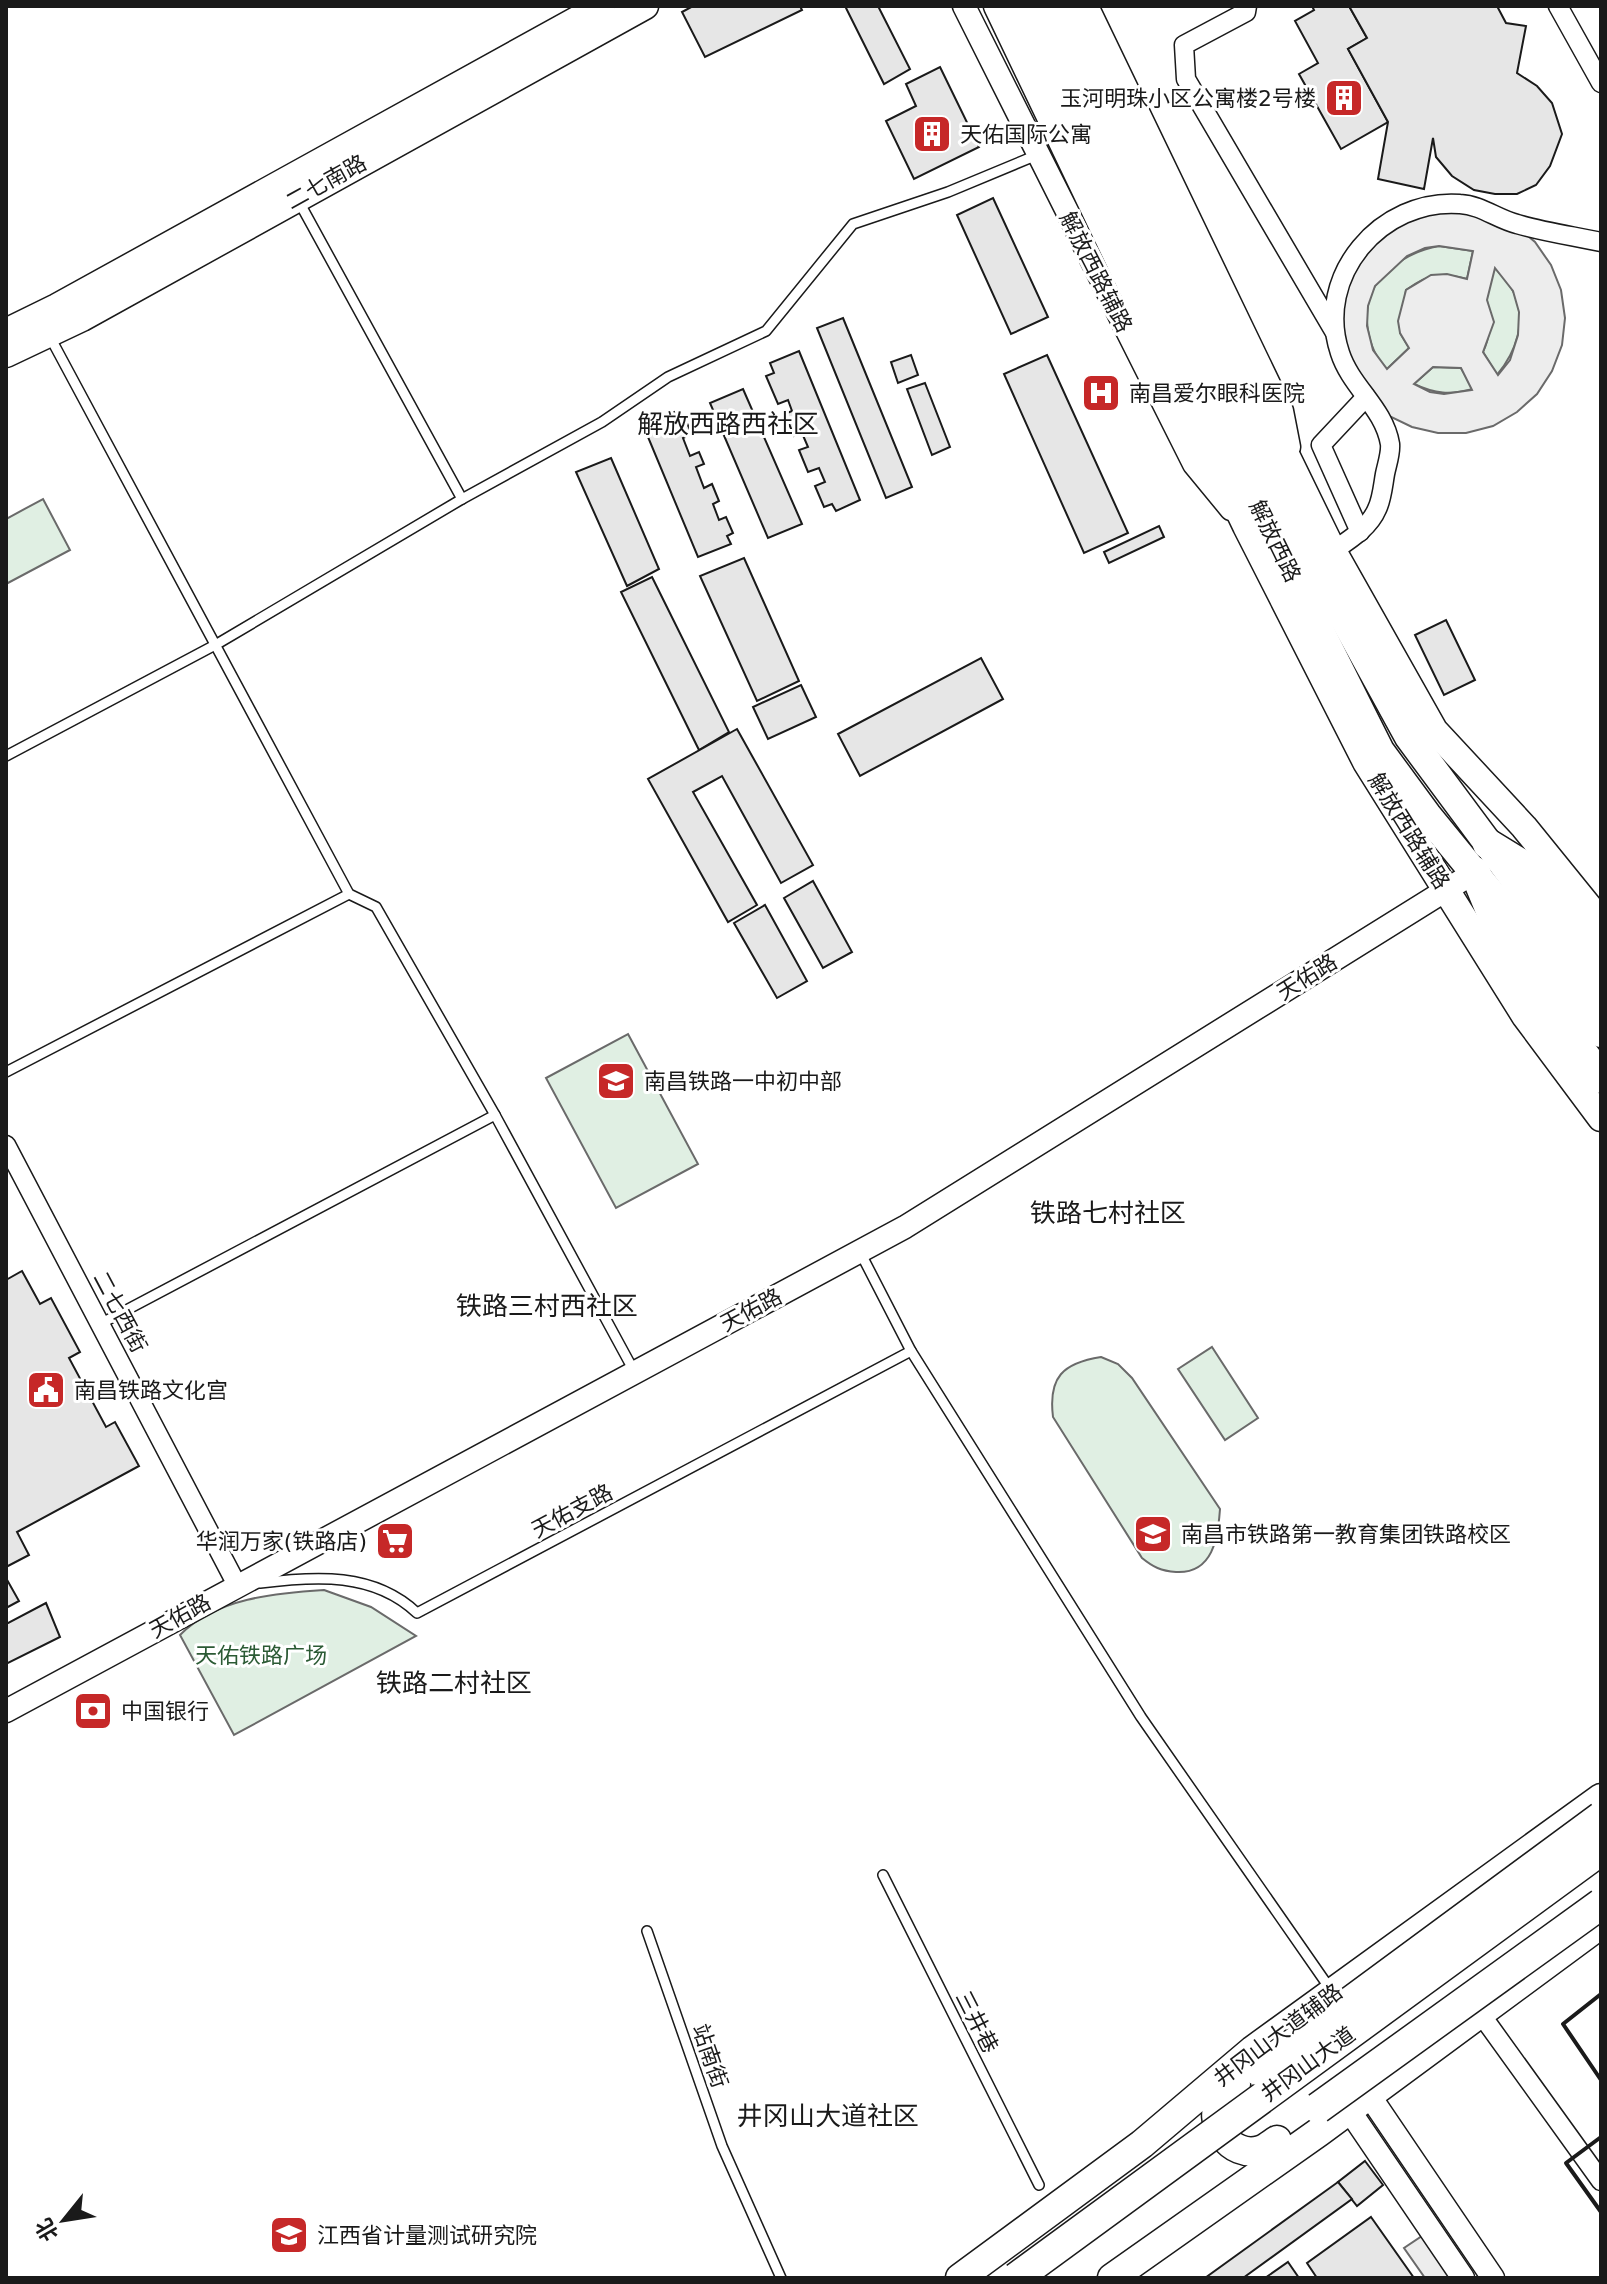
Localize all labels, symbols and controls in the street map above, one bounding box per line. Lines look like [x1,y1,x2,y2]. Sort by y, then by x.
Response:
building icon: 玉河明珠小区公寓楼2号楼 [1323,77,1365,119]
place label: 玉河明珠小区公寓楼2号楼 [1060,86,1316,111]
building icon: 天佑国际公寓 [911,113,953,155]
place label: 天佑国际公寓 [960,122,1092,147]
street label: 二七南路 [281,150,371,214]
street label: 解放西路辅路 [1055,208,1137,336]
hospital icon: 南昌爱尔眼科医院 [1080,372,1122,414]
place label: 南昌爱尔眼科医院 [1129,381,1305,406]
district label: 解放西路西社区 [637,409,819,439]
street label: 解放西路 [1244,496,1306,586]
street label: 解放西路辅路 [1363,768,1455,894]
street label: 天佑路 [1272,949,1342,1005]
school or university icon: 南昌铁路一中初中部 [595,1060,637,1102]
place label: 南昌铁路一中初中部 [644,1069,842,1094]
district label: 铁路七村社区 [1030,1198,1186,1228]
street label: 二七西街 [88,1267,152,1357]
street label: 天佑路 [716,1283,786,1337]
district label: 铁路三村西社区 [456,1291,638,1321]
public building icon: 南昌铁路文化宫 [25,1369,67,1411]
place label: 南昌铁路文化宫 [74,1378,228,1403]
street label: 天佑支路 [527,1479,617,1543]
school or university icon: 南昌市铁路第一教育集团铁路校区 [1132,1513,1174,1555]
supermarket icon: 华润万家(铁路店) [374,1520,416,1562]
place label: 南昌市铁路第一教育集团铁路校区 [1181,1522,1511,1547]
place label: 华润万家(铁路店) [196,1529,367,1554]
street label: 天佑路 [145,1589,215,1643]
park label: 天佑铁路广场 [195,1643,327,1668]
district label: 铁路二村社区 [376,1668,532,1698]
bank icon: 中国银行 [72,1690,114,1732]
place label: 中国银行 [121,1699,209,1724]
street label: 井冈山大道辅路 [1209,1978,1347,2092]
street label: 三井巷 [951,1987,1003,2057]
street label: 站南街 [687,2021,733,2091]
street label: 井冈山大道 [1256,2021,1360,2107]
district label: 井冈山大道社区 [737,2101,919,2131]
north arrow [24,2180,104,2260]
text: 北 [31,2214,63,2246]
school or university icon: 江西省计量测试研究院 [268,2214,310,2256]
place label: 江西省计量测试研究院 [317,2223,537,2248]

